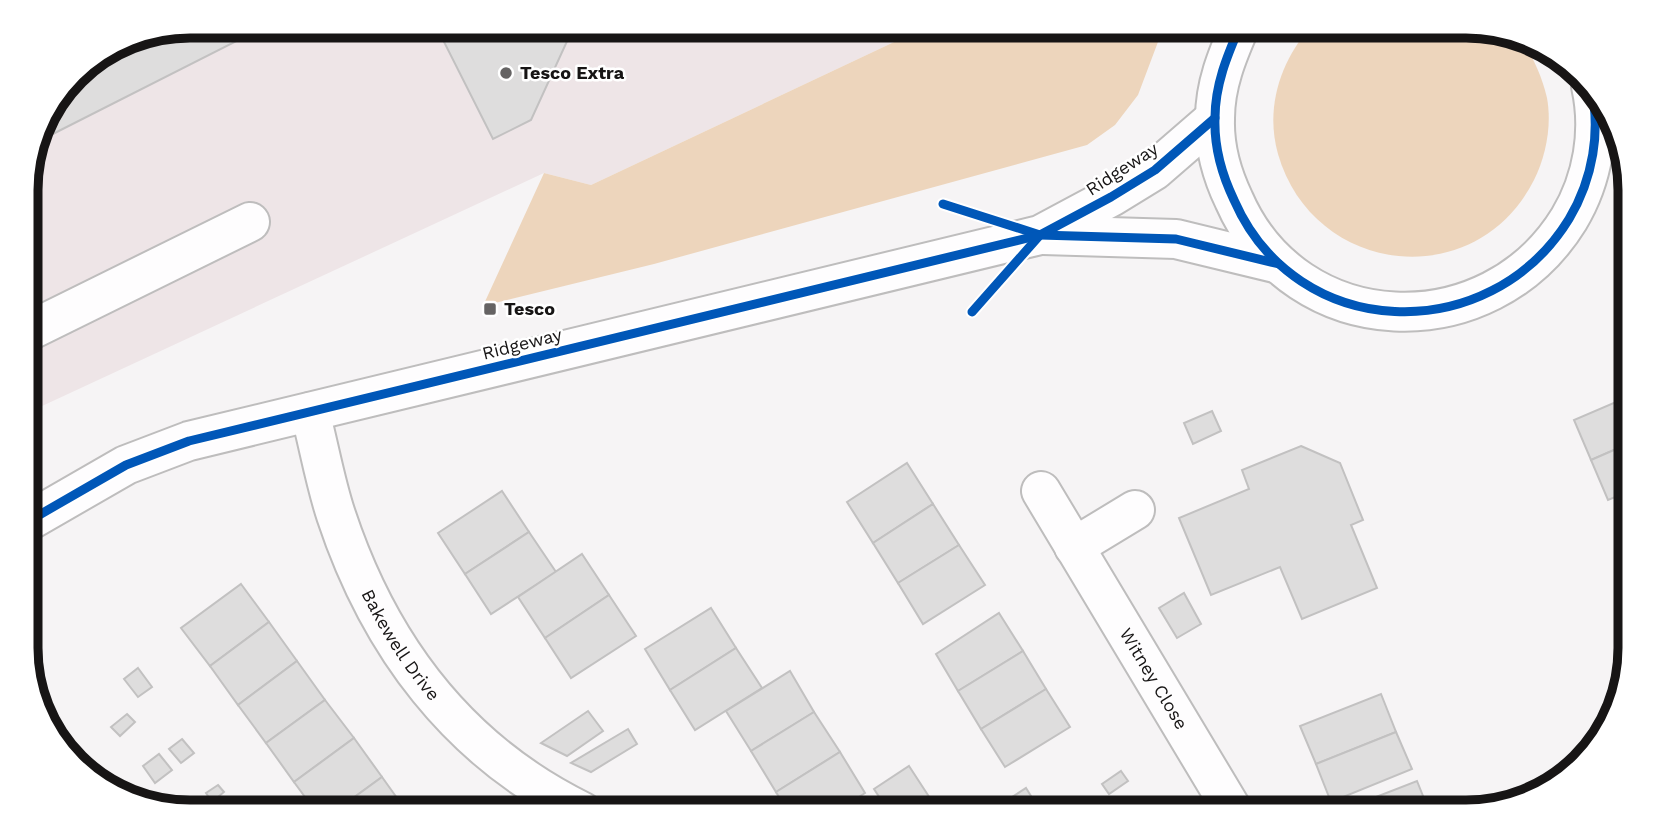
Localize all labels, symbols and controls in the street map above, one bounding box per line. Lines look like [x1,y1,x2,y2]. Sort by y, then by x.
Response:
place label: Tesco Extra [520,62,625,83]
marker: Tesco Extra [498,65,514,81]
street label: Ridgeway [1082,137,1162,200]
place label: Tesco [504,298,555,319]
marker: Tesco [482,301,498,317]
street label: Ridgeway [480,323,565,364]
street label: Bakewell Drive [357,586,444,705]
street label: Witney Close [1116,624,1193,733]

